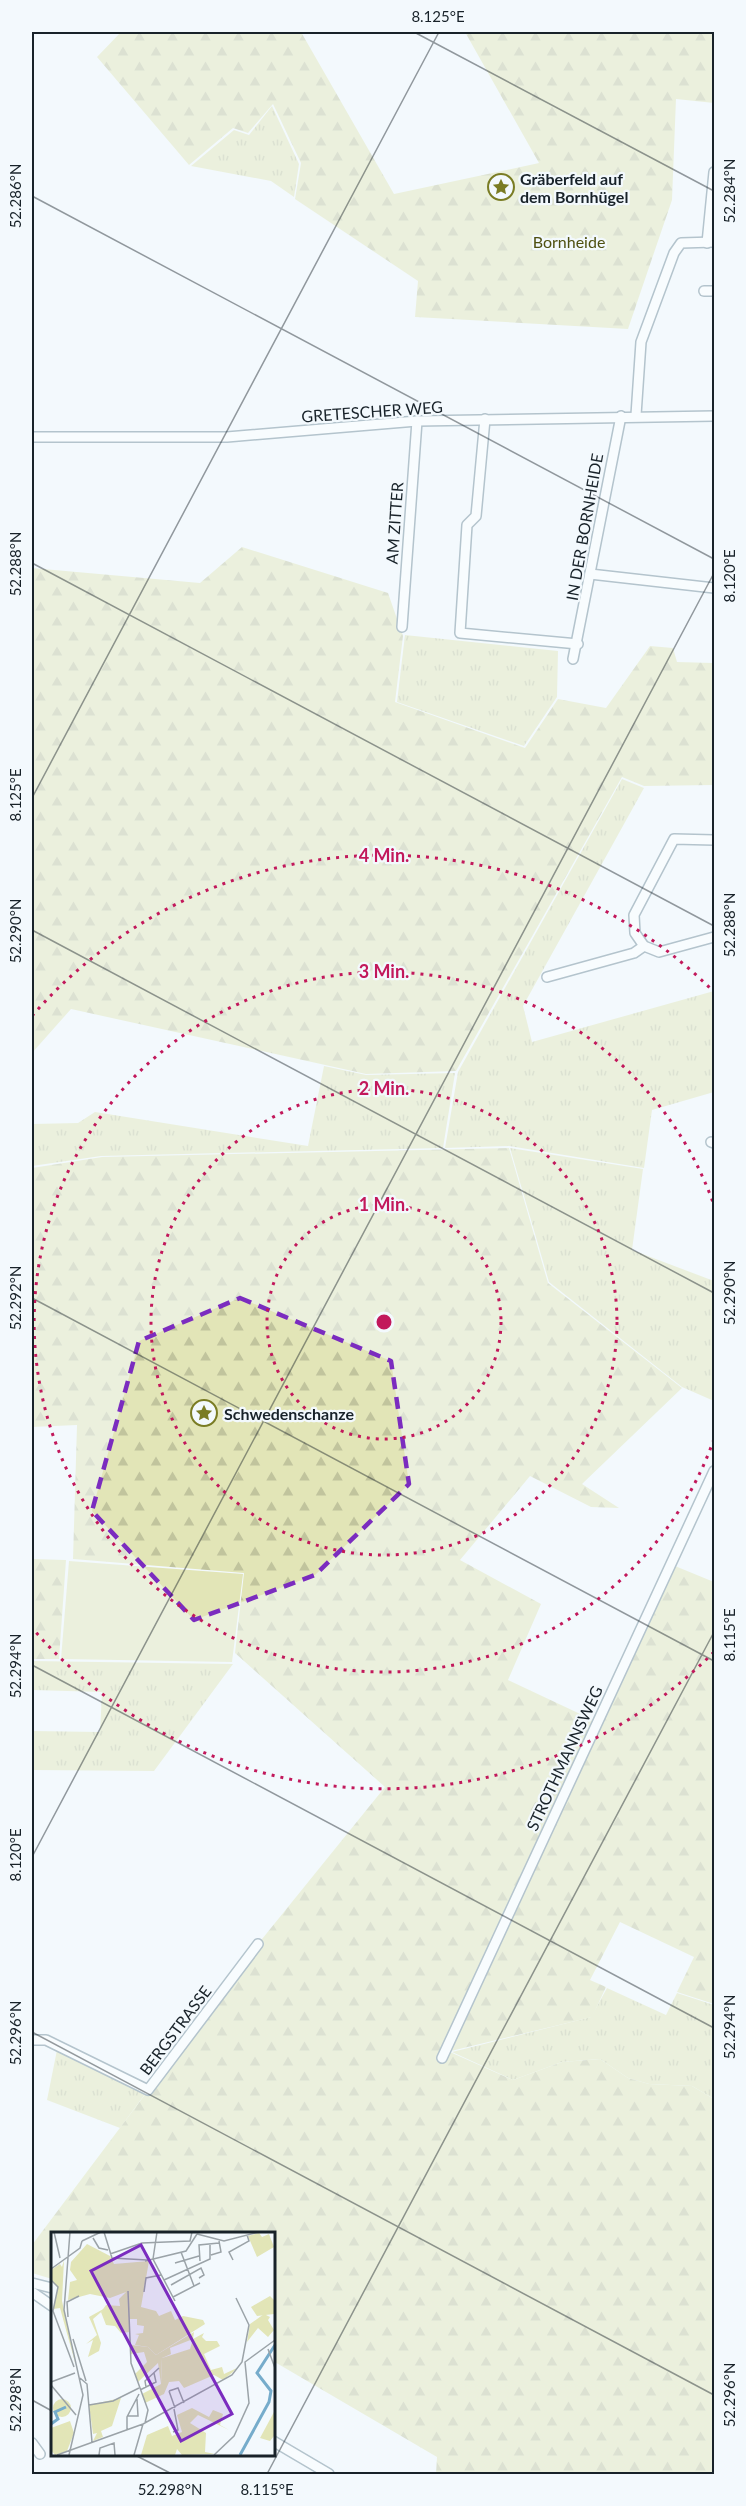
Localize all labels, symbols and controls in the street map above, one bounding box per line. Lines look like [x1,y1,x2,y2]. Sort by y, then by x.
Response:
text: 8.125°E [411,7,465,25]
text: 52.284°N [720,159,738,223]
text: 52.286°N [6,164,24,228]
place label: Gräberfeld auf dem Bornhügel [520,169,628,206]
place icon: Gräberfeld auf dem Bornhügel [486,172,516,202]
park label: Bornheide [533,232,605,251]
street label: GRETESCHER WEG [301,397,443,425]
street label: IN DER BORNHEIDE [562,452,606,602]
street label: AM ZITTER [382,481,406,565]
text: 52.288°N [6,532,24,596]
text: 8.120°E [720,549,738,603]
text: 8.125°E [6,768,24,822]
text: 4 Min. [359,844,409,866]
text: 52.288°N [720,893,738,957]
text: 52.290°N [6,899,24,963]
text: 3 Min. [359,960,409,982]
text: 2 Min. [359,1077,409,1099]
text: 1 Min. [359,1193,409,1215]
text: 52.290°N [720,1261,738,1325]
text: 52.292°N [6,1266,24,1330]
centre of rings [374,1312,394,1332]
place icon: Schwedenschanze [189,1398,219,1428]
place label: Schwedenschanze [224,1404,354,1423]
text: 8.115°E [720,1608,738,1662]
text: 52.294°N [6,1634,24,1698]
street label: STROTHMANNSWEG [522,1682,606,1834]
text: 8.120°E [6,1828,24,1882]
street label: BERGSTRASSE [135,1982,215,2078]
text: 52.294°N [720,1995,738,2059]
text: 52.296°N [6,2001,24,2065]
inset map [51,2232,274,2455]
text: 52.296°N [720,2363,738,2427]
text: 52.298°N [6,2368,24,2432]
text: 52.298°N [138,2480,202,2498]
text: 8.115°E [240,2480,294,2498]

